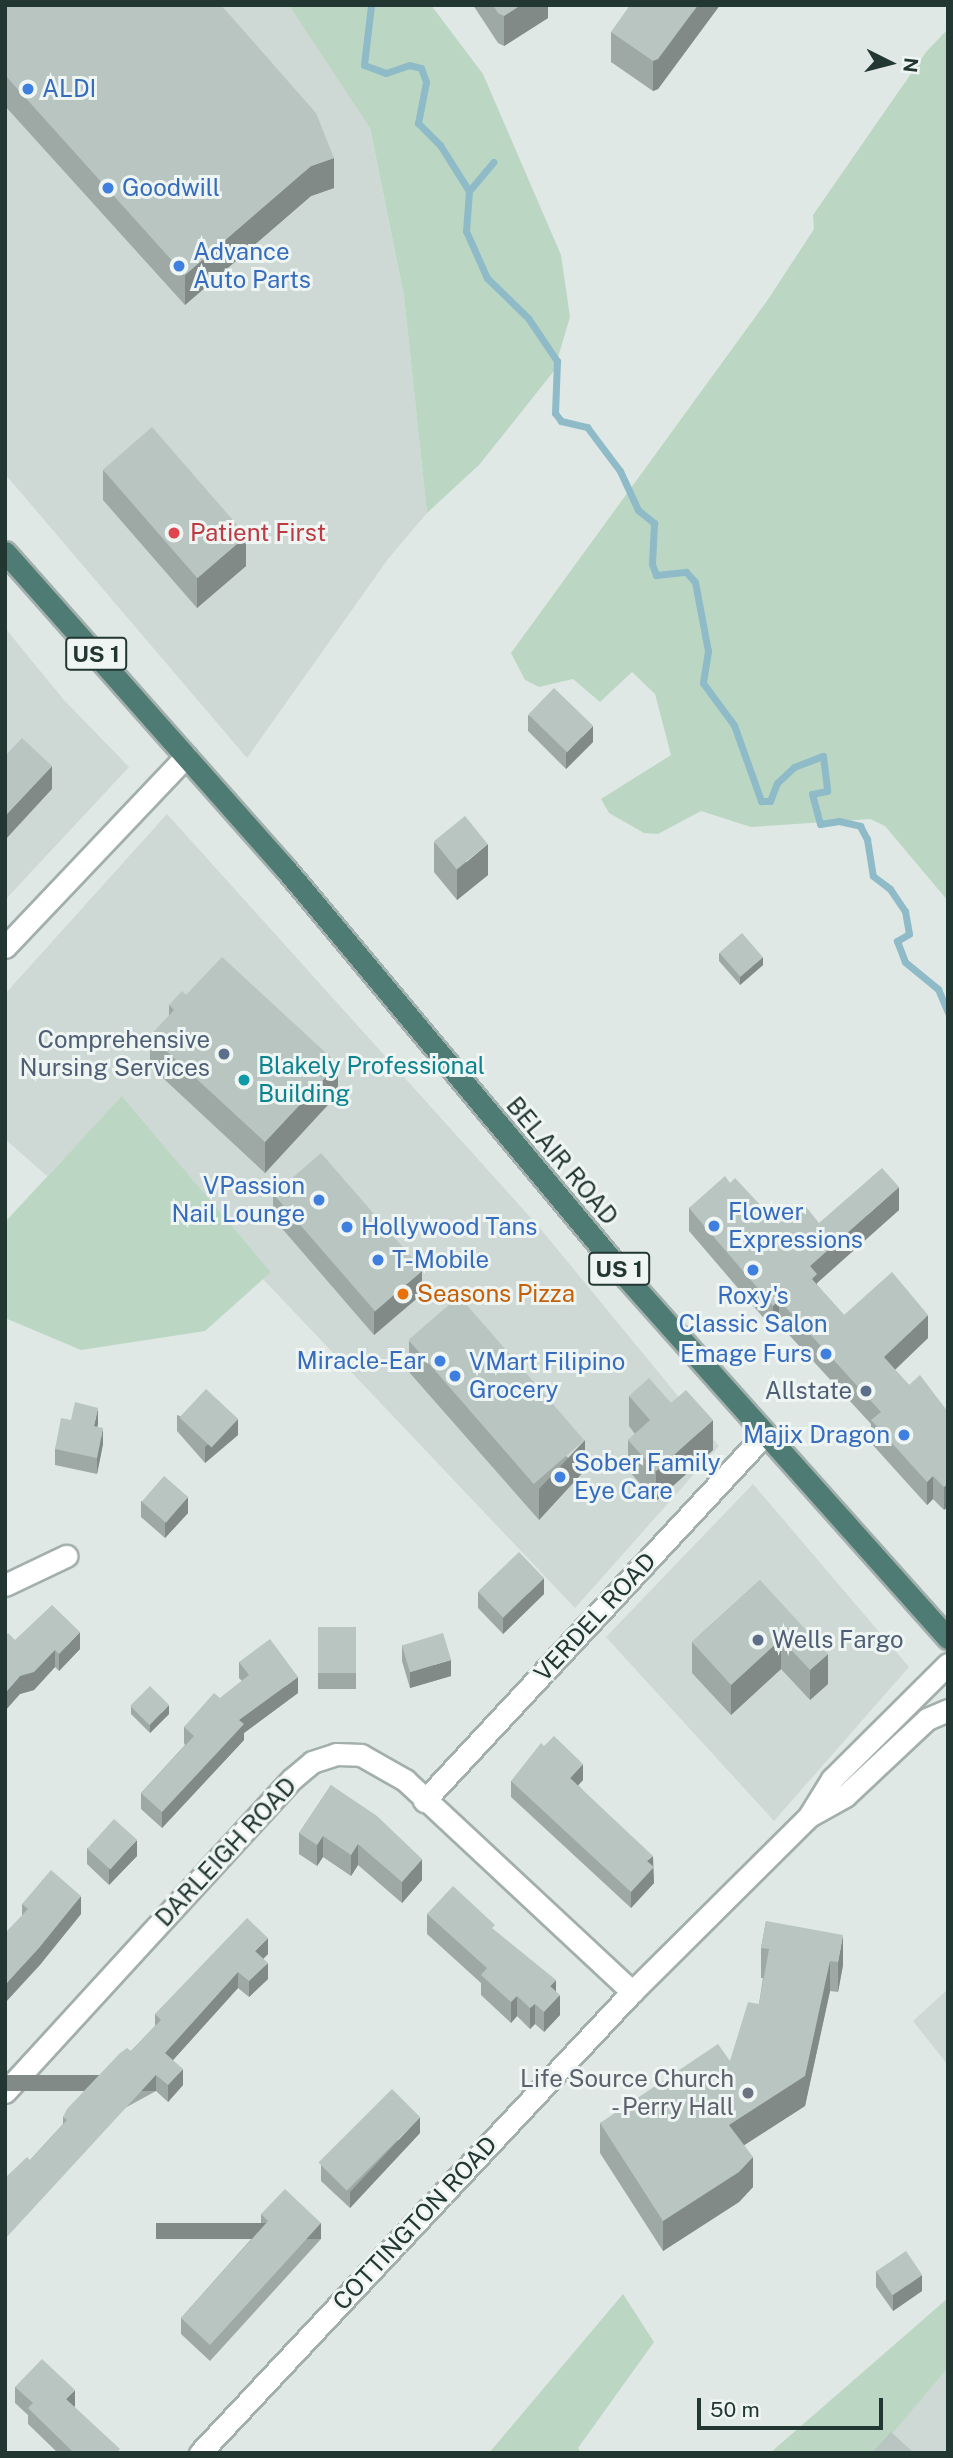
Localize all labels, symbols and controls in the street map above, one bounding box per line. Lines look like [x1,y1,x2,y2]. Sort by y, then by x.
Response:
north arrow [855,28,925,98]
text: N [899,57,923,74]
place label: ALDI [42,75,96,103]
marker: ALDI [20,81,36,97]
place label: Goodwill [122,174,220,202]
marker: Goodwill [100,180,116,196]
place label: Advance Auto Parts [193,238,311,294]
marker: Advance Auto Parts [171,258,187,274]
place label: Patient First [190,519,326,547]
marker: Patient First [164,523,184,543]
road number: US 1 [64,634,128,674]
place label: Comprehensive Nursing Services [20,1026,210,1082]
marker: Comprehensive Nursing Services [216,1046,232,1062]
place label: Blakely Professional Building [258,1052,485,1108]
marker: Blakely Professional Building [236,1072,252,1088]
street label: BELAIR ROAD [500,1091,624,1231]
place label: VPassion Nail Lounge [172,1172,305,1228]
marker: VPassion Nail Lounge [311,1192,327,1208]
place label: Flower Expressions [728,1198,863,1254]
place label: Hollywood Tans [361,1213,537,1241]
marker: Flower Expressions [706,1218,722,1234]
marker: Hollywood Tans [339,1219,355,1235]
place label: T-Mobile [392,1246,489,1274]
road number: US 1 [588,1250,650,1288]
marker: T-Mobile [370,1252,386,1268]
marker: Roxy's Classic Salon [745,1262,761,1278]
place label: Seasons Pizza [417,1280,575,1308]
place label: Roxy's Classic Salon [678,1282,828,1338]
marker: Seasons Pizza [395,1286,411,1302]
place label: Emage Furs [680,1340,812,1368]
marker: Emage Furs [818,1346,834,1362]
place label: Miracle-Ear [297,1347,426,1375]
place label: VMart Filipino Grocery [469,1348,625,1404]
marker: Miracle-Ear [432,1353,448,1369]
marker: VMart Filipino Grocery [447,1368,463,1384]
place label: Allstate [765,1377,852,1405]
marker: Allstate [858,1383,874,1399]
place label: Majix Dragon [743,1421,890,1449]
marker: Majix Dragon [896,1427,912,1443]
place label: Sober Family Eye Care [574,1449,721,1505]
marker: Sober Family Eye Care [552,1469,568,1485]
street label: VERDEL ROAD [528,1547,662,1687]
place label: Wells Fargo [772,1626,904,1654]
marker: Wells Fargo [750,1632,766,1648]
street label: DARLEIGH ROAD [150,1772,302,1932]
place label: Life Source Church - Perry Hall [520,2065,734,2121]
marker: Life Source Church - Perry Hall [740,2085,756,2101]
street label: COTTINGTON ROAD [327,2130,503,2316]
scale bar [701,2384,886,2428]
text: 50 m [710,2397,760,2422]

